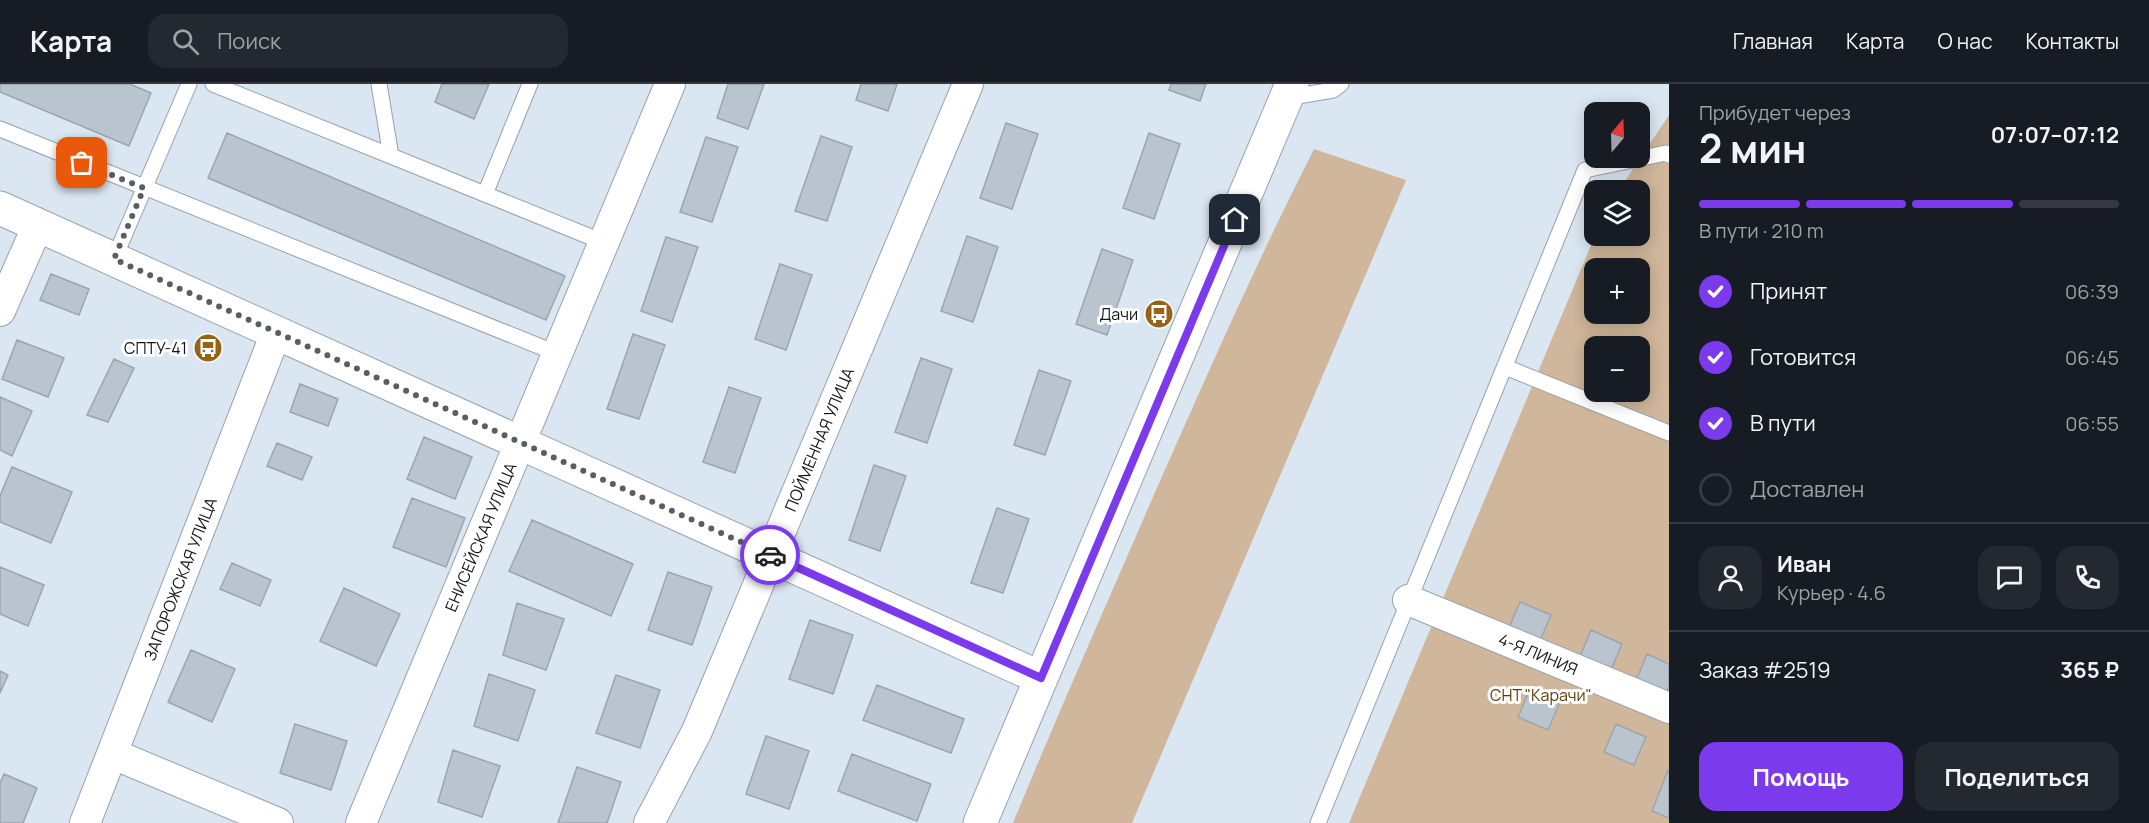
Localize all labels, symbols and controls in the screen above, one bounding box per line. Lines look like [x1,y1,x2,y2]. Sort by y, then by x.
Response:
search box [148,14,568,68]
text: Карта [30,22,112,60]
icon: search [169,25,202,58]
text: Поиск [217,26,281,56]
text: Главная [1733,27,1813,55]
text: Карта [1846,27,1904,55]
text: О нас [1937,27,1993,55]
text: Контакты [2026,27,2119,55]
text: Прибудет через [1699,99,1851,126]
north arrow [1584,102,1650,168]
map controls [1584,102,1650,402]
text: 07:07–07:12 [1991,120,2119,150]
text: 2 мин [1699,121,1806,175]
pin [56,137,107,188]
icon: bag [65,146,98,179]
button: layers [1584,180,1650,246]
pin [1209,194,1260,245]
icon: home [1218,203,1251,236]
text: В пути · 210 m [1699,217,1824,244]
button: + [1584,258,1650,324]
icon: check [1699,275,1732,308]
text: Принят [1750,276,1827,306]
text: 06:39 [2065,278,2119,305]
bus stop icon: Дачи [1143,298,1175,330]
place label: Дачи [1100,303,1138,325]
bus stop icon: СПТУ-41 [192,332,224,364]
button: − [1584,336,1650,402]
place label: СПТУ-41 [124,337,187,359]
icon: check [1699,341,1732,374]
text: Готовится [1750,342,1856,372]
text: 06:45 [2065,344,2119,371]
street label: ПОЙМЕННАЯ УЛИЦА [779,364,859,515]
icon: check [1699,407,1732,440]
text: В пути [1750,408,1816,438]
text: 06:55 [2065,410,2119,437]
street label: ЕНИСЕЙСКАЯ УЛИЦА [440,459,522,615]
text: Доставлен [1750,474,1864,504]
street label: ЗАПОРОЖСКАЯ УЛИЦА [138,494,222,664]
courier [740,525,800,585]
icon: car [754,539,787,572]
button: person [1699,546,1762,609]
button: chat [1978,546,2041,609]
button: phone [2056,546,2119,609]
text: Иван [1777,549,1831,579]
text: Курьер · 4.6 [1777,579,1886,606]
street label: 4-Я ЛИНИЯ [1495,628,1581,680]
text: Заказ #2519 [1699,655,1831,685]
text: 365 ₽ [2060,655,2119,685]
park label: СНТ "Карачи" [1490,684,1592,706]
button: Помощь [1699,742,1903,811]
button: Поделиться [1915,742,2119,811]

